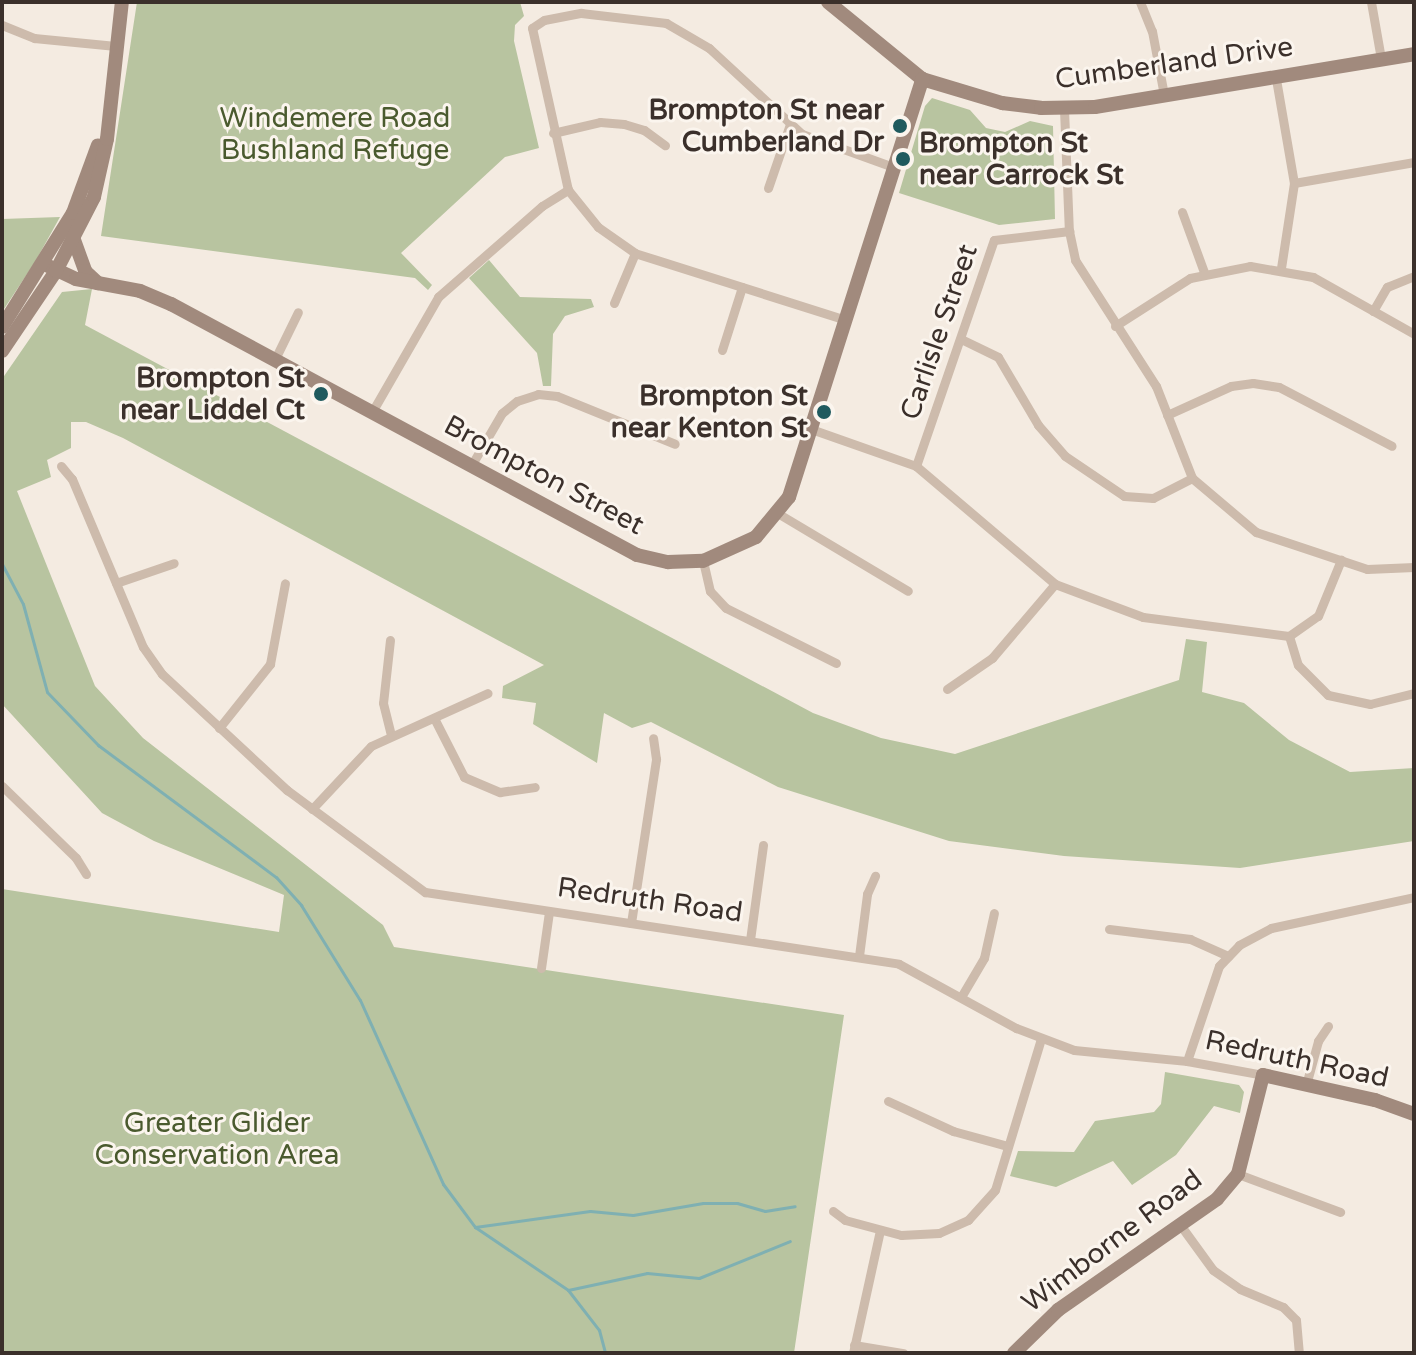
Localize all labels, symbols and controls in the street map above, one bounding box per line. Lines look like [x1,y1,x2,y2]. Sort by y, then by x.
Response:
street label: Cumberland Drive [1053,30,1295,96]
place label: Brompton St near Cumberland Dr [648,93,884,159]
park label: Windemere Road Bushland Refuge [220,101,450,167]
marker: Brompton St near Cumberland Dr [891,117,909,135]
place label: Brompton St near Carrock St [919,126,1124,192]
marker: Brompton St near Carrock St [894,150,912,168]
street label: Carlisle Street [893,240,985,424]
place label: Brompton St near Liddel Ct [120,361,305,427]
place label: Brompton St near Kenton St [611,379,808,445]
marker: Brompton St near Liddel Ct [312,385,330,403]
marker: Brompton St near Kenton St [815,403,833,421]
street label: Brompton Street [438,408,650,542]
street label: Redruth Road [555,870,745,930]
street label: Redruth Road [1202,1023,1392,1095]
park label: Greater Glider Conservation Area [95,1106,339,1172]
street label: Wimborne Road [1015,1162,1209,1320]

